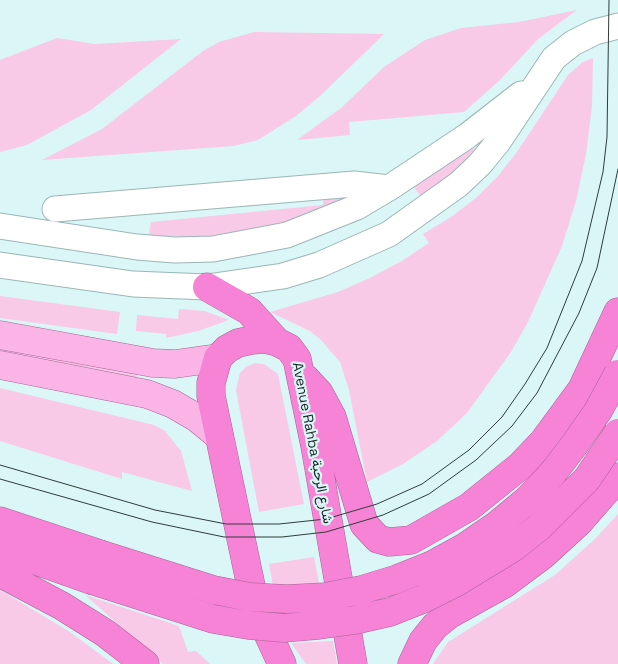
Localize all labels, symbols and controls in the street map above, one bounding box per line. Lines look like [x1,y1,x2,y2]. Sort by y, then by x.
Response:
street label: Avenue Rahba شارع الرحبة [288,361,336,525]

